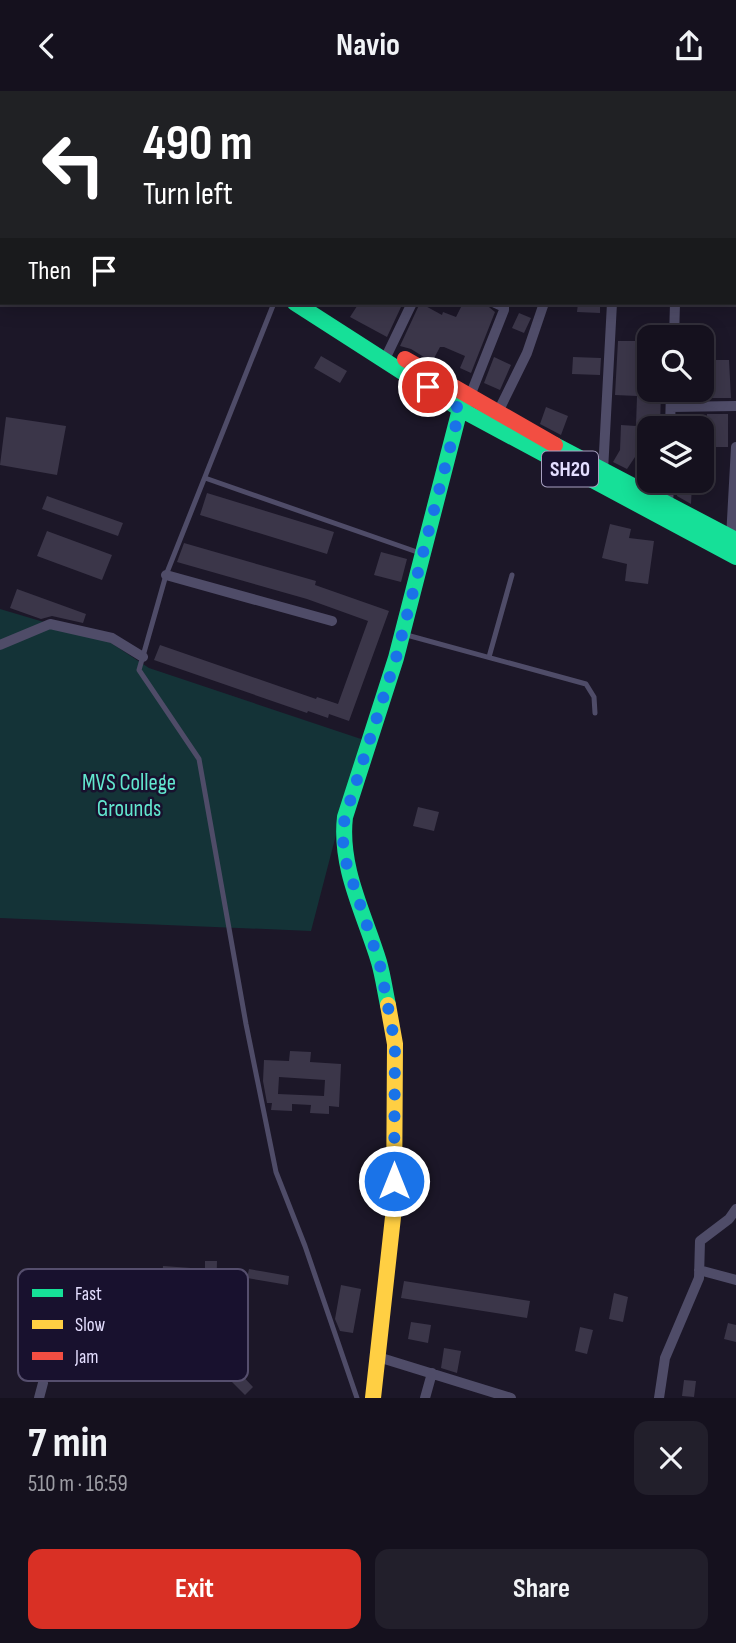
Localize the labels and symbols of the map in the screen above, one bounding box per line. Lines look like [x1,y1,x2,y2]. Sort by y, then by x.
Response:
pin [398,357,458,417]
road number: SH20 [542,451,598,487]
park label: MVS College Grounds [82,769,176,823]
position arrow [357,1144,431,1218]
legend [18,1269,248,1381]
text: Fast [75,1283,102,1306]
text: Slow [75,1314,105,1337]
text: Jam [74,1346,98,1369]

